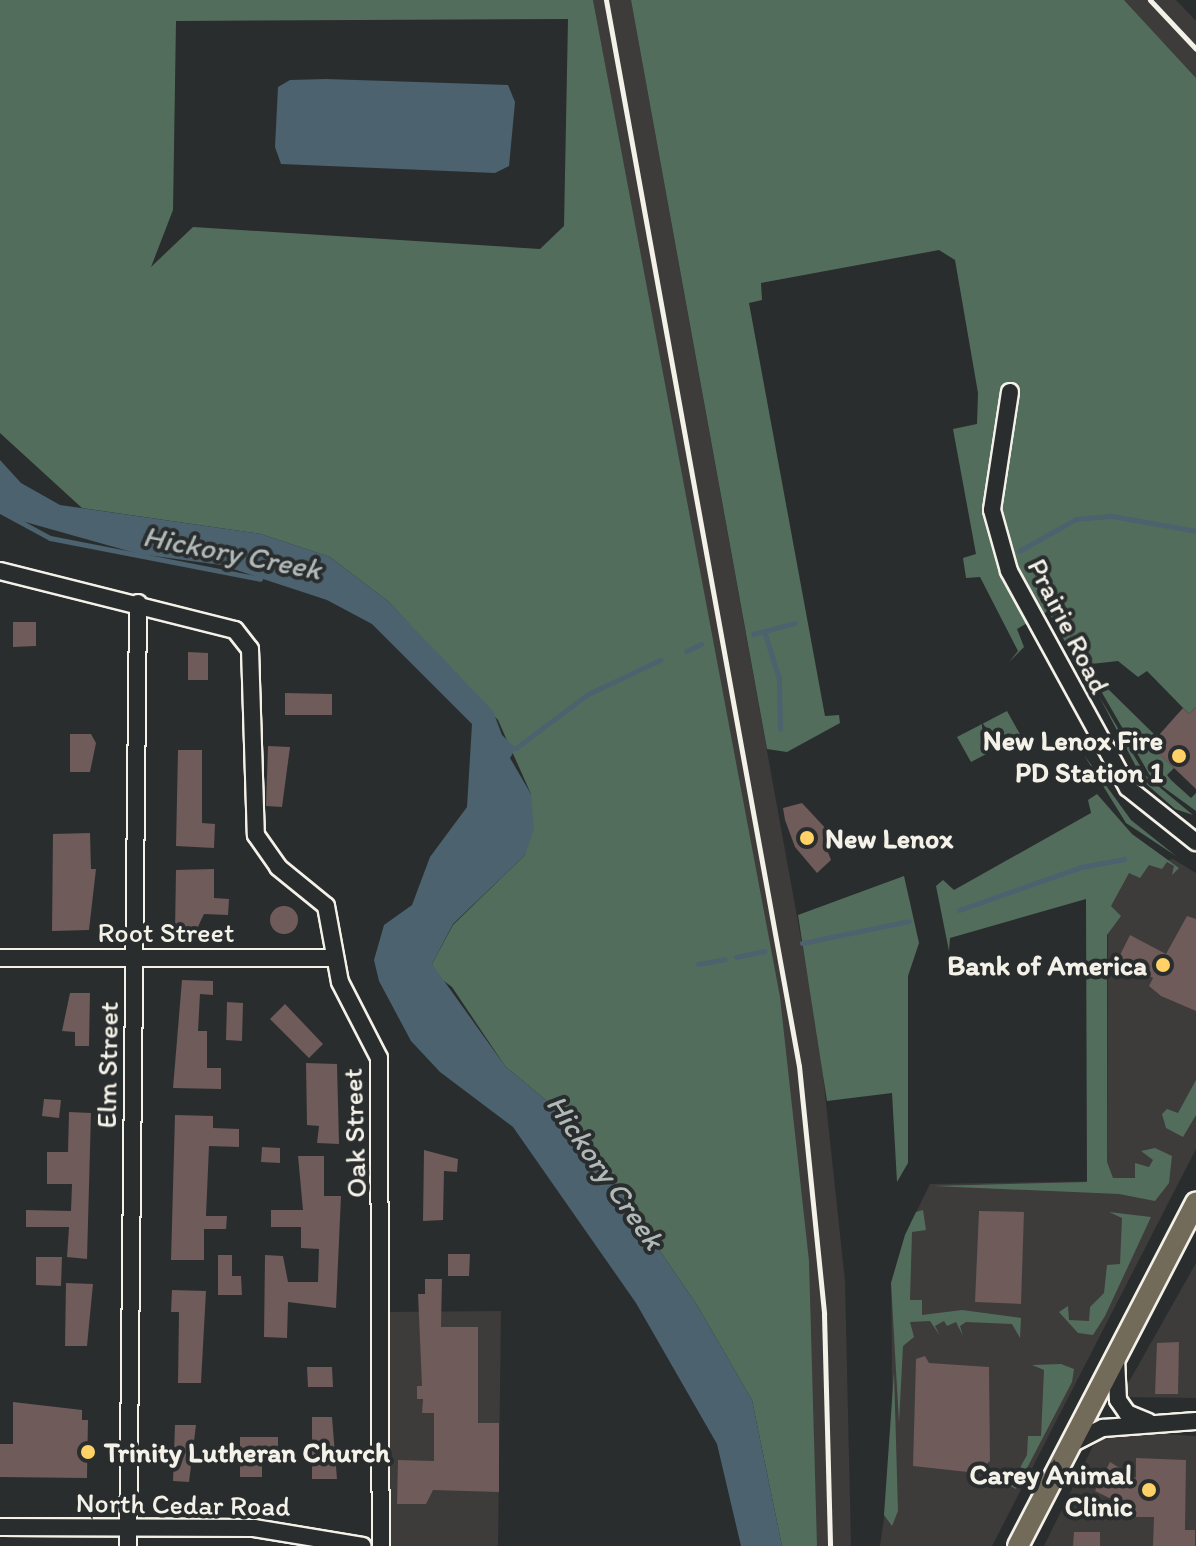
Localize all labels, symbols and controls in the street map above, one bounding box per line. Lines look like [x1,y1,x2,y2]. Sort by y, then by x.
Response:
water label: Hickory Creek [140,518,324,588]
street label: Prairie Road [1021,553,1117,699]
place label: New Lenox Fire PD Station 1 [982,723,1163,789]
marker: New Lenox Fire PD Station 1 [1170,747,1188,765]
place label: New Lenox [825,821,953,855]
marker: New Lenox [796,827,818,849]
street label: Root Street [98,915,234,949]
place label: Bank of America [947,948,1147,982]
marker: Bank of America [1154,956,1172,974]
street label: Elm Street [89,1002,125,1128]
street label: Oak Street [335,1068,373,1198]
water label: Hickory Creek [538,1088,672,1256]
place label: Trinity Lutheran Church [104,1435,391,1469]
marker: Trinity Lutheran Church [79,1443,97,1461]
place label: Carey Animal Clinic [971,1457,1133,1523]
marker: Carey Animal Clinic [1140,1481,1158,1499]
street label: North Cedar Road [76,1485,290,1523]

